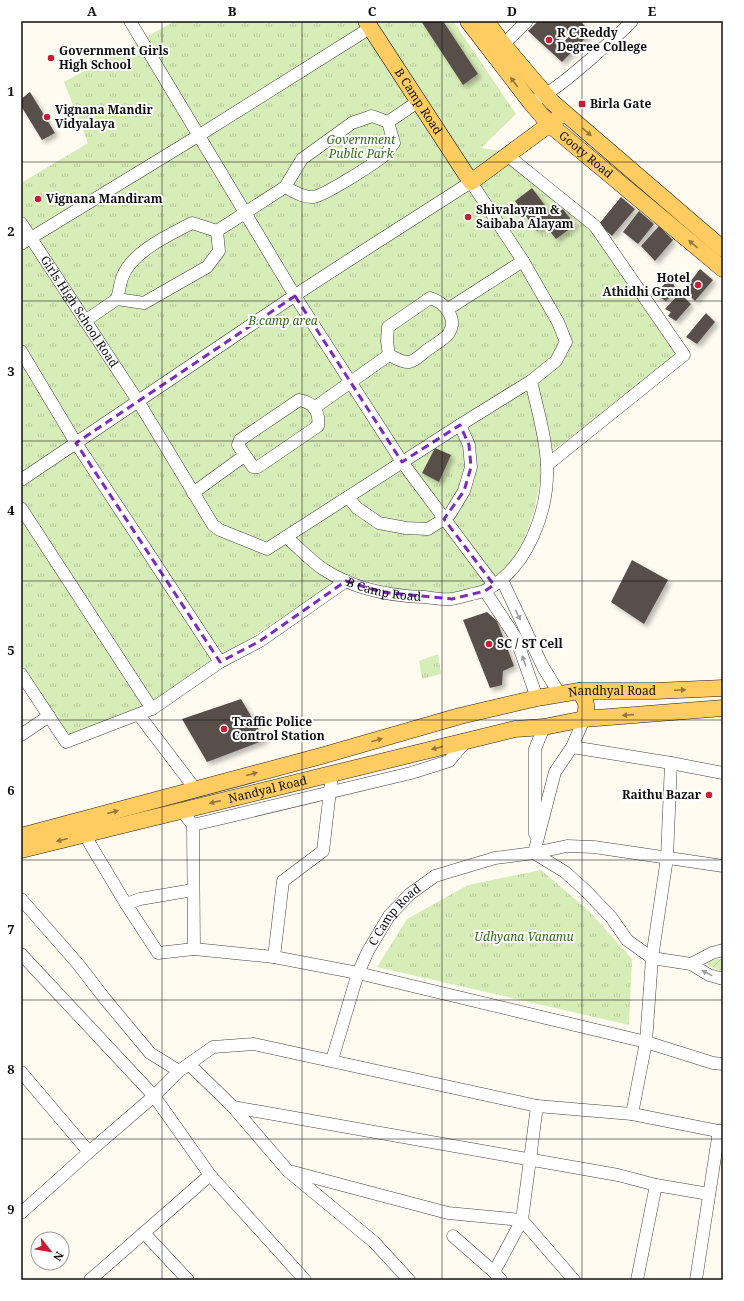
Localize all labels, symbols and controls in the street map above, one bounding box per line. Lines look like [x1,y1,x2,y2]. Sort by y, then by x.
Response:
text: A [87,2,97,20]
text: B [228,2,237,20]
text: C [368,2,377,20]
text: D [507,2,517,20]
text: E [648,2,657,20]
place label: R C Reddy Degree College [557,24,647,55]
marker: R C Reddy Degree College [544,35,554,45]
place label: Government Girls High School [59,42,169,73]
marker: Government Girls High School [46,53,56,63]
street label: B Camp Road [391,65,447,138]
one-way arrow [511,77,519,87]
text: 1 [7,82,15,100]
place label: Birla Gate [590,95,651,112]
marker: Birla Gate [577,99,587,109]
place label: Vignana Mandir Vidyalaya [55,101,153,132]
marker: Vignana Mandir Vidyalaya [42,112,52,122]
street label: Gooty Road [556,127,617,182]
one-way arrow [582,128,592,137]
park label: Government Public Park [327,131,396,162]
place label: Vignana Mandiram [46,190,163,207]
marker: Vignana Mandiram [33,194,43,204]
place label: Shivalayam & Saibaba Alayam [476,201,574,232]
marker: Shivalayam & Saibaba Alayam [463,212,473,222]
text: 2 [7,222,15,240]
one-way arrow [688,240,698,249]
street label: Girls High School Road [37,252,123,371]
place label: Hotel Athidhi Grand [602,269,691,300]
marker: Hotel Athidhi Grand [693,280,703,290]
park label: B.camp area [247,312,318,329]
text: 3 [7,362,15,380]
text: 4 [7,501,15,519]
street label: B Camp Road [344,573,422,605]
one-way arrow [515,610,522,621]
place label: SC / ST Cell [497,635,563,652]
marker: SC / ST Cell [484,639,494,649]
text: 5 [7,641,15,659]
one-way arrow [521,654,527,666]
street label: Nandhyal Road [567,682,657,701]
one-way arrow [674,687,687,693]
one-way arrow [622,712,634,719]
place label: Traffic Police Control Station [232,713,325,744]
marker: Traffic Police Control Station [219,724,229,734]
one-way arrow [371,737,383,743]
one-way arrow [430,746,443,752]
street label: Nandyal Road [227,771,309,807]
one-way arrow [246,771,258,777]
text: 6 [7,781,15,799]
place label: Raithu Bazar [622,786,702,803]
marker: Raithu Bazar [704,790,714,800]
one-way arrow [209,799,221,805]
one-way arrow [107,809,119,815]
one-way arrow [55,837,67,843]
street label: C Camp Road [364,880,425,949]
text: 7 [7,920,15,938]
park label: Udhyana Vanamu [474,928,574,945]
one-way arrow [701,969,712,976]
text: 8 [7,1060,15,1078]
text: 9 [7,1200,15,1218]
north arrow [30,1231,70,1271]
text: N [50,1249,68,1264]

